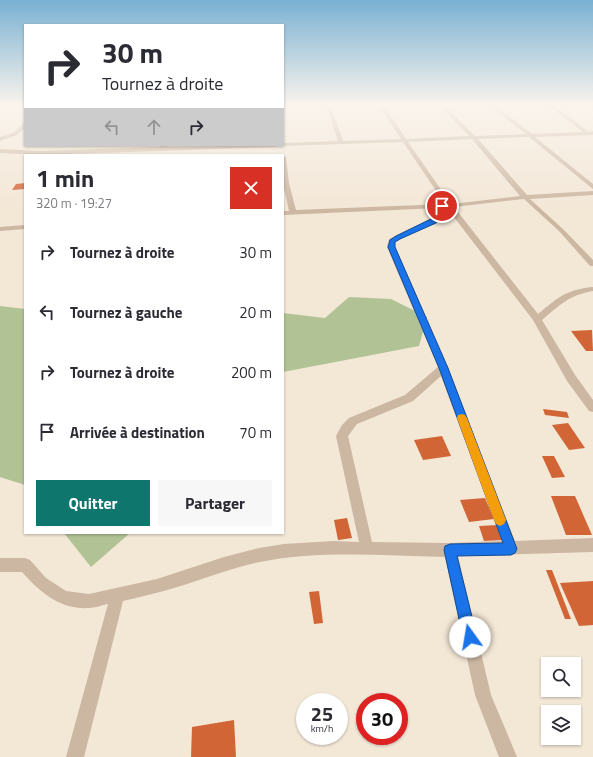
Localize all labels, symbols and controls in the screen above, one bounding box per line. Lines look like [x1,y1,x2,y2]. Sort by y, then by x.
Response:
text: 30 m [102,31,163,74]
icon: right [36,40,88,92]
text: Tournez à droite [102,70,223,97]
icon: left [101,116,123,138]
icon: ahead [143,116,165,138]
icon: right [185,116,207,138]
text: 1 min [36,160,94,196]
button: close [230,167,272,209]
pin [425,189,459,223]
text: 320 m · 19:27 [36,193,112,213]
icon: arrive [431,195,453,217]
icon: right [36,241,58,263]
text: Tournez à droite [70,241,175,264]
text: 30 m [239,241,272,264]
icon: left [36,301,58,323]
text: Tournez à gauche [70,301,182,324]
text: 20 m [239,301,272,324]
icon: right [36,361,58,383]
text: Tournez à droite [70,361,175,384]
text: 200 m [231,361,272,384]
icon: arrive [36,421,58,443]
text: Arrivée à destination [70,421,205,444]
text: 70 m [239,421,272,444]
button: Quitter [36,480,150,526]
button: Partager [158,480,272,526]
position arrow [449,616,491,658]
map controls [541,657,581,745]
button: search [541,657,581,697]
speed limit sign: 30 [356,693,408,745]
text: 25 [311,698,333,729]
button: layers [541,705,581,745]
text: km/h [311,721,333,736]

